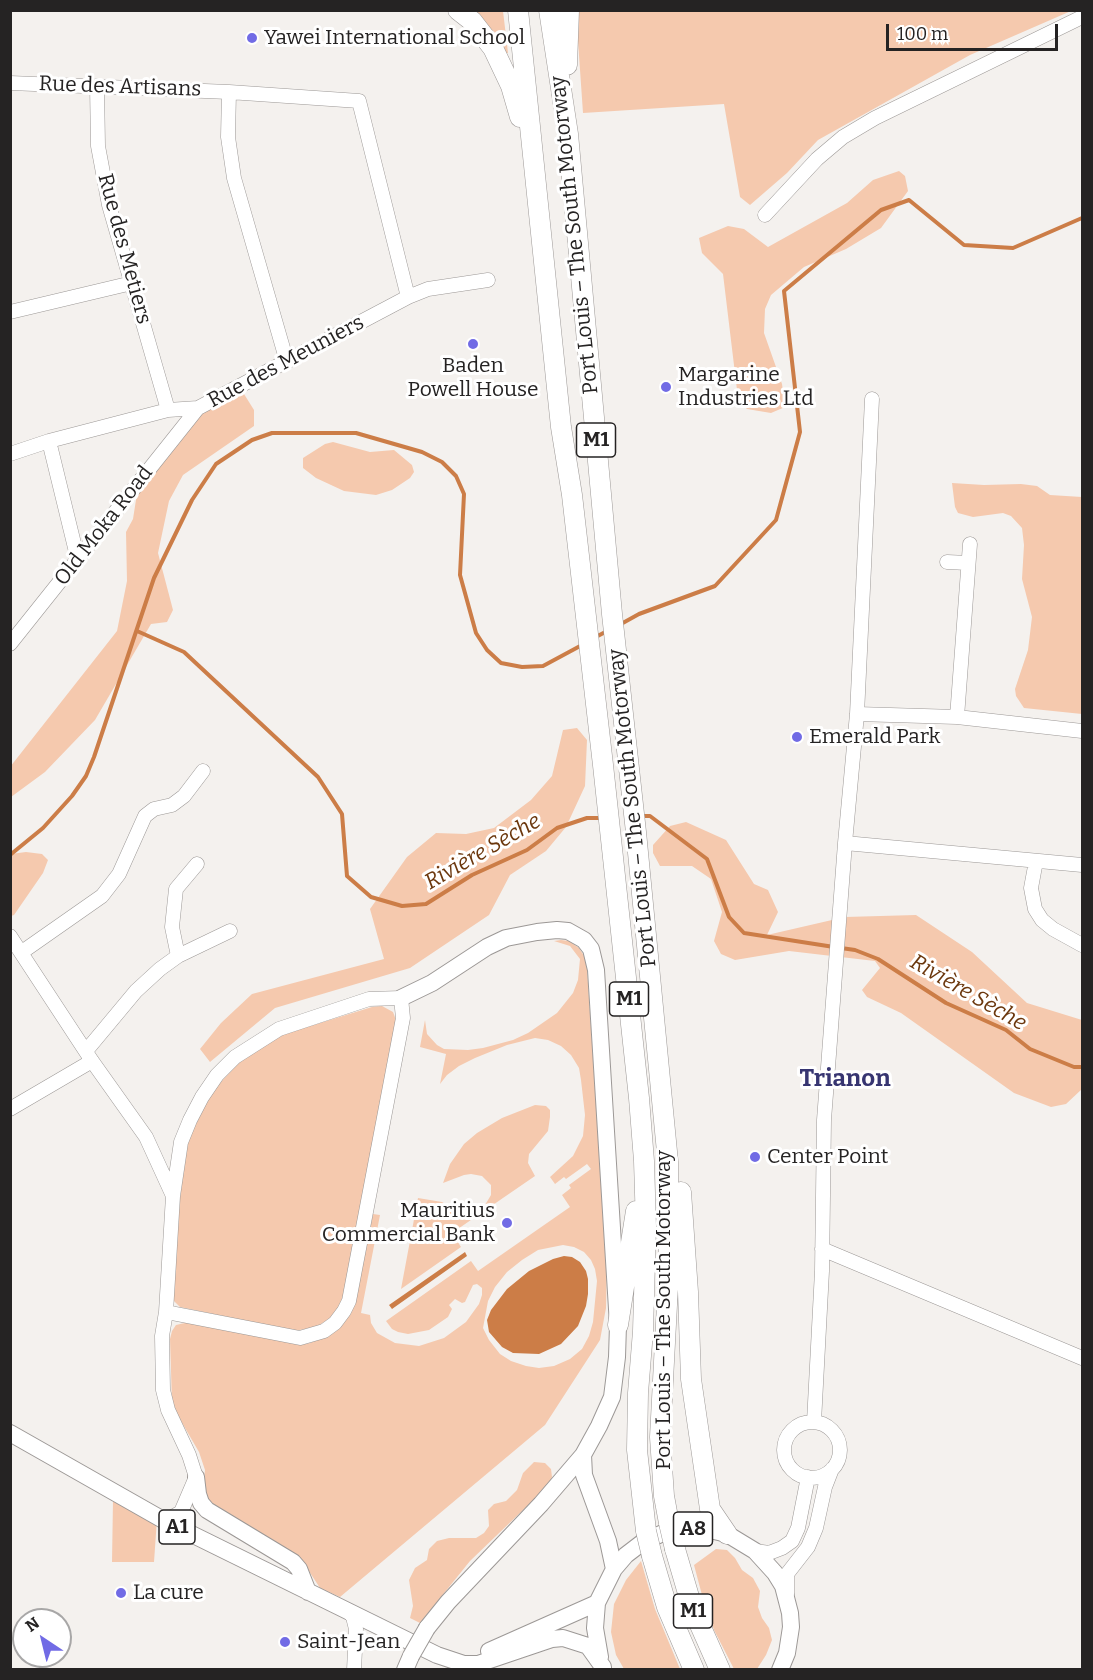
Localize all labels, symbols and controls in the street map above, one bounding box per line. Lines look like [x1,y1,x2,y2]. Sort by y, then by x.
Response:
scale bar [889,12,1062,50]
text: 100 m [897,23,948,45]
place label: Yawei International School [264,25,525,51]
marker: Yawei International School [245,31,259,45]
street label: Rue des Artisans [38,72,202,102]
street label: Port Louis – The South Motorway [546,75,604,395]
street label: Rue des Metiers [92,171,156,327]
street label: Rue des Meuniers [204,310,368,414]
marker: Baden Powell House [466,337,480,351]
place label: Baden Powell House [407,353,539,403]
place label: Margarine Industries Ltd [678,362,814,412]
marker: Margarine Industries Ltd [659,380,673,394]
road number: M1 [576,423,616,457]
street label: Old Moka Road [49,461,159,591]
street label: Port Louis – The South Motorway [604,648,662,968]
place label: Emerald Park [809,724,940,750]
marker: Emerald Park [790,730,804,744]
water label: Rivière Sèche [420,808,546,896]
water label: Rivière Sèche [905,949,1031,1037]
road number: M1 [610,982,648,1016]
district label: Trianon [799,1065,891,1093]
place label: Center Point [767,1144,888,1170]
street label: Port Louis – The South Motorway [651,1150,677,1470]
marker: Center Point [748,1150,762,1164]
place label: Mauritius Commercial Bank [322,1198,495,1248]
marker: Mauritius Commercial Bank [500,1216,514,1230]
road number: A1 [159,1510,195,1544]
road number: A8 [674,1512,712,1546]
place label: La cure [133,1580,204,1606]
marker: La cure [114,1586,128,1600]
road number: M1 [674,1594,712,1628]
north arrow [12,1608,72,1668]
text: N [22,1613,43,1636]
place label: Saint-Jean [297,1629,400,1655]
marker: Saint-Jean [278,1635,292,1649]

